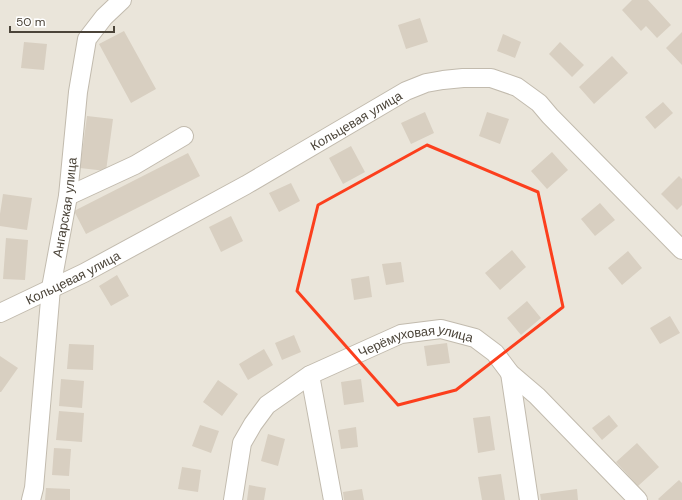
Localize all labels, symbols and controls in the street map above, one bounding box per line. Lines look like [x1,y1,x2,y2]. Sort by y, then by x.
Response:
scale bar [10,8,114,34]
text: 50 m [16,14,45,30]
street label: Кольцевая улица [307,87,406,154]
street label: Ангарская улица [49,156,81,259]
street label: Кольцевая улица [23,247,124,309]
street label: Черёмуховая улица [355,321,476,361]

